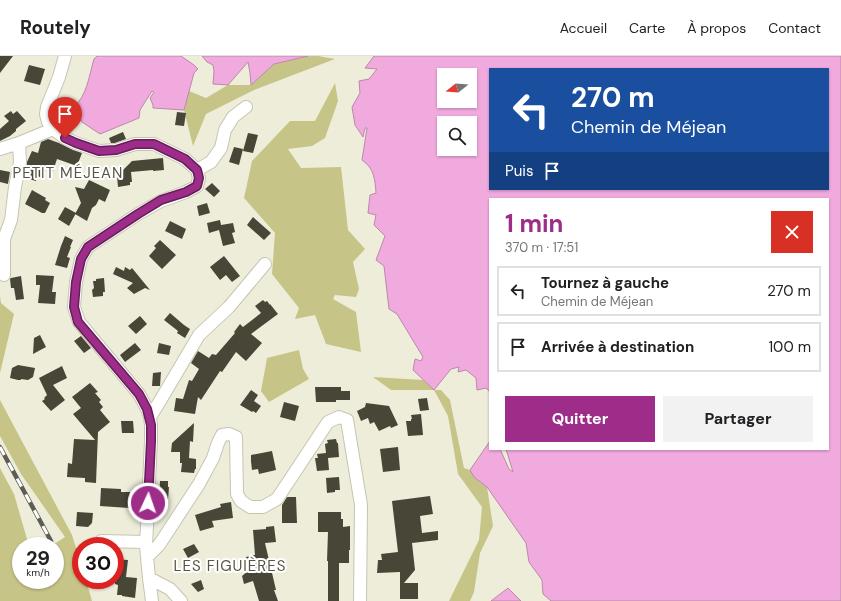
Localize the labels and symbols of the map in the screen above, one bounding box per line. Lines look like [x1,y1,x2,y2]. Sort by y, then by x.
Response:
north arrow [437,68,477,108]
pin [48,97,82,138]
district label: PETIT MÉJEAN [13,163,123,183]
position arrow [127,482,169,524]
speed limit sign: 30 [72,537,124,589]
district label: LES FIGUIÈRES [174,556,286,576]

